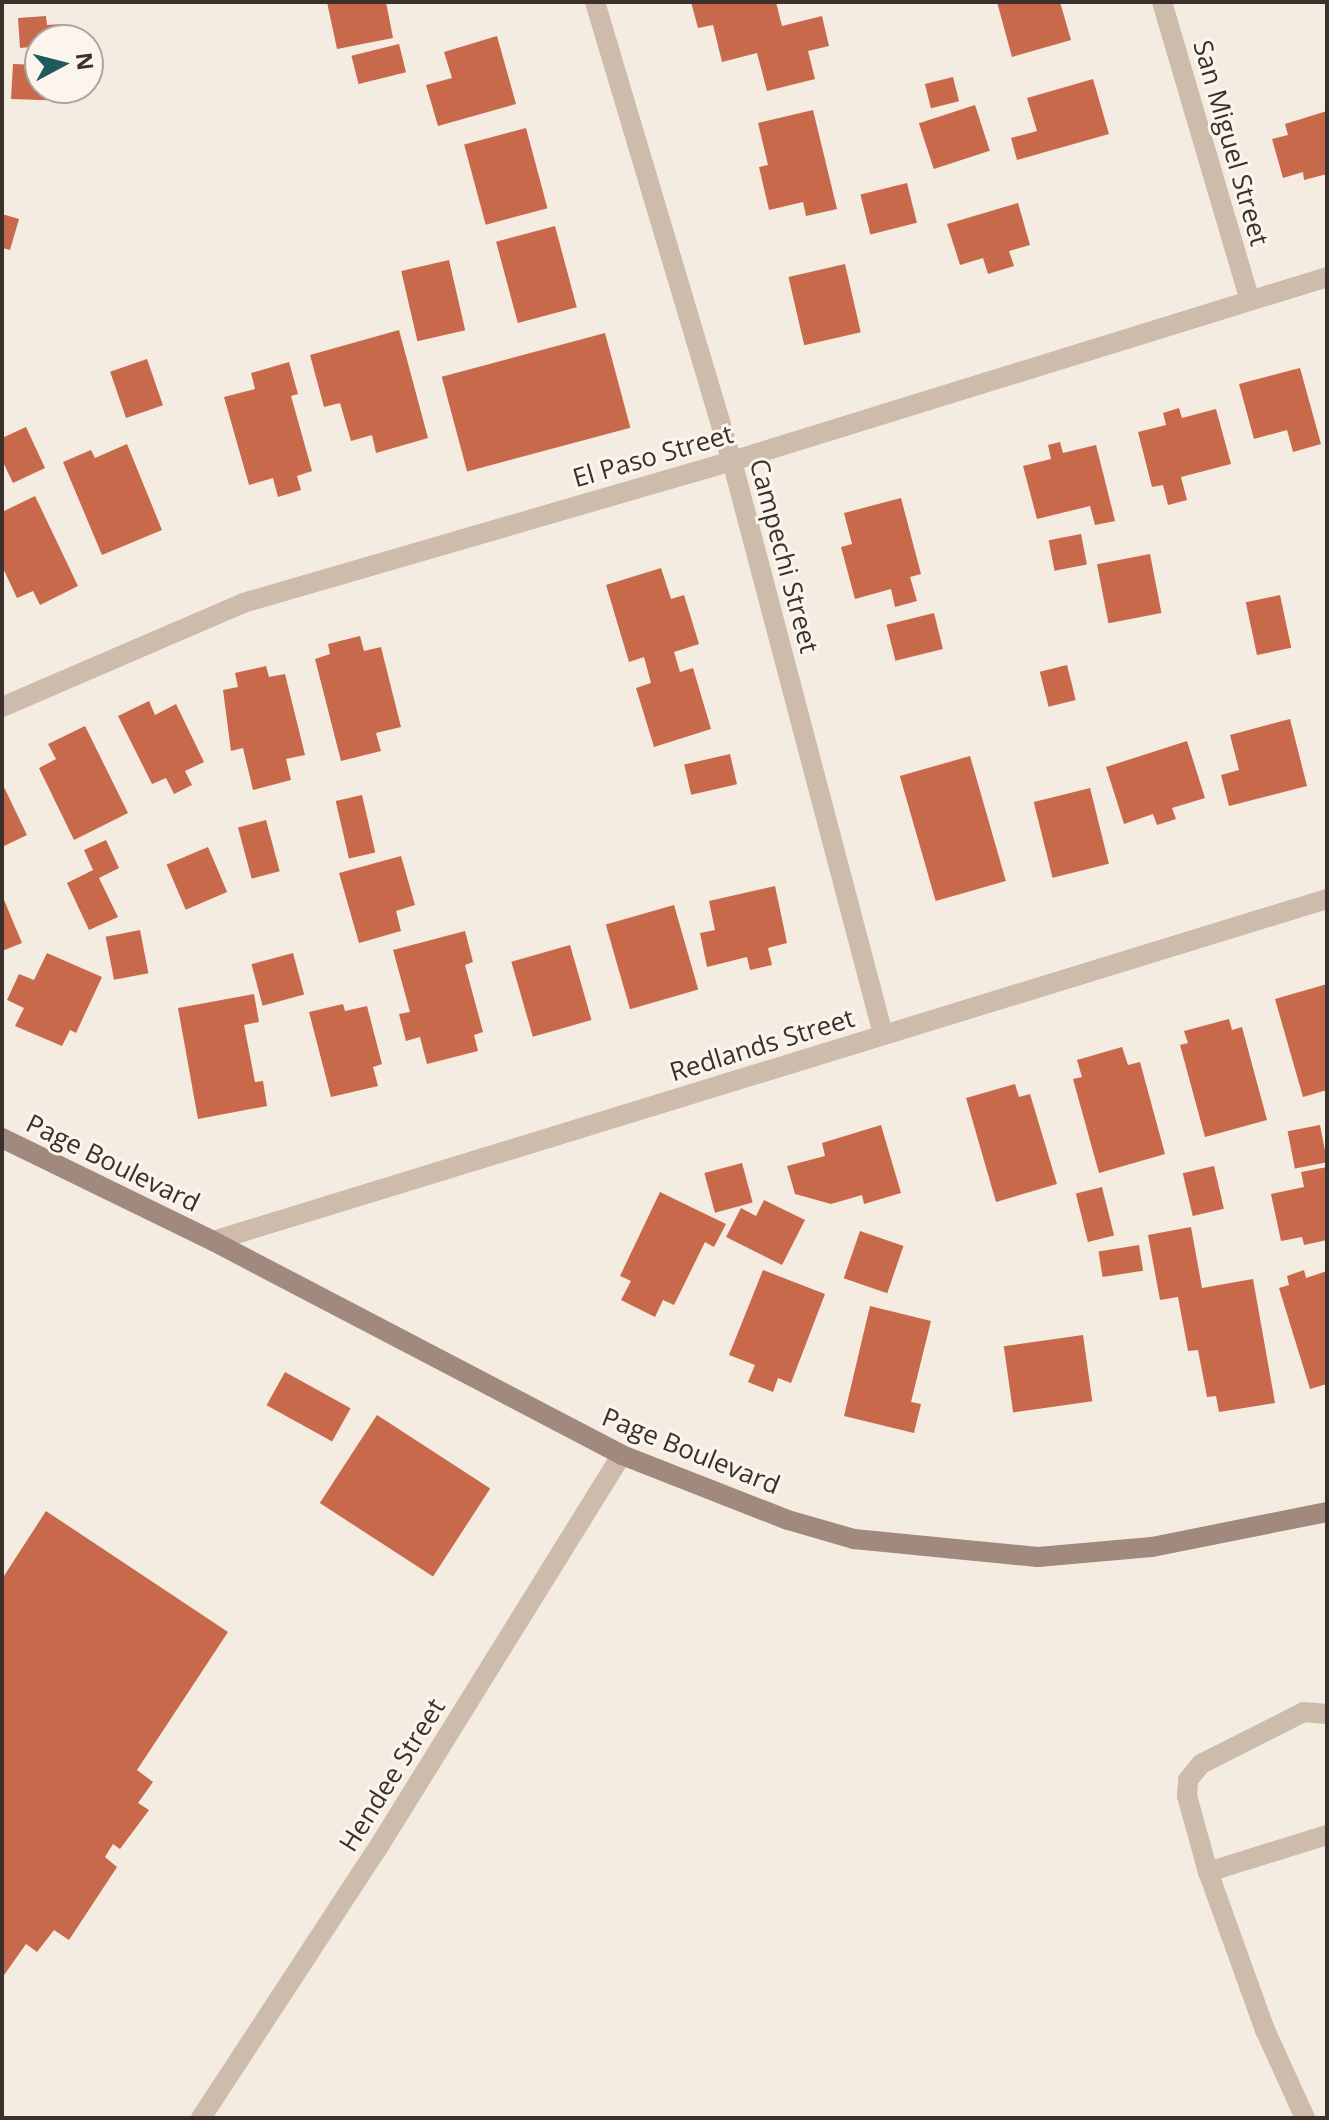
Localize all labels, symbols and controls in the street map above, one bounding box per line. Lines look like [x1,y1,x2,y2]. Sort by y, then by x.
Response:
north arrow [24,24,104,104]
street label: San Miguel Street [1187,37,1275,249]
text: N [70,51,102,72]
street label: El Paso Street [569,418,737,494]
street label: Campechi Street [743,455,825,657]
street label: Redlands Street [666,1002,858,1088]
street label: Page Boulevard [21,1108,205,1218]
street label: Page Boulevard [598,1401,784,1501]
street label: Hendee Street [333,1693,451,1857]

